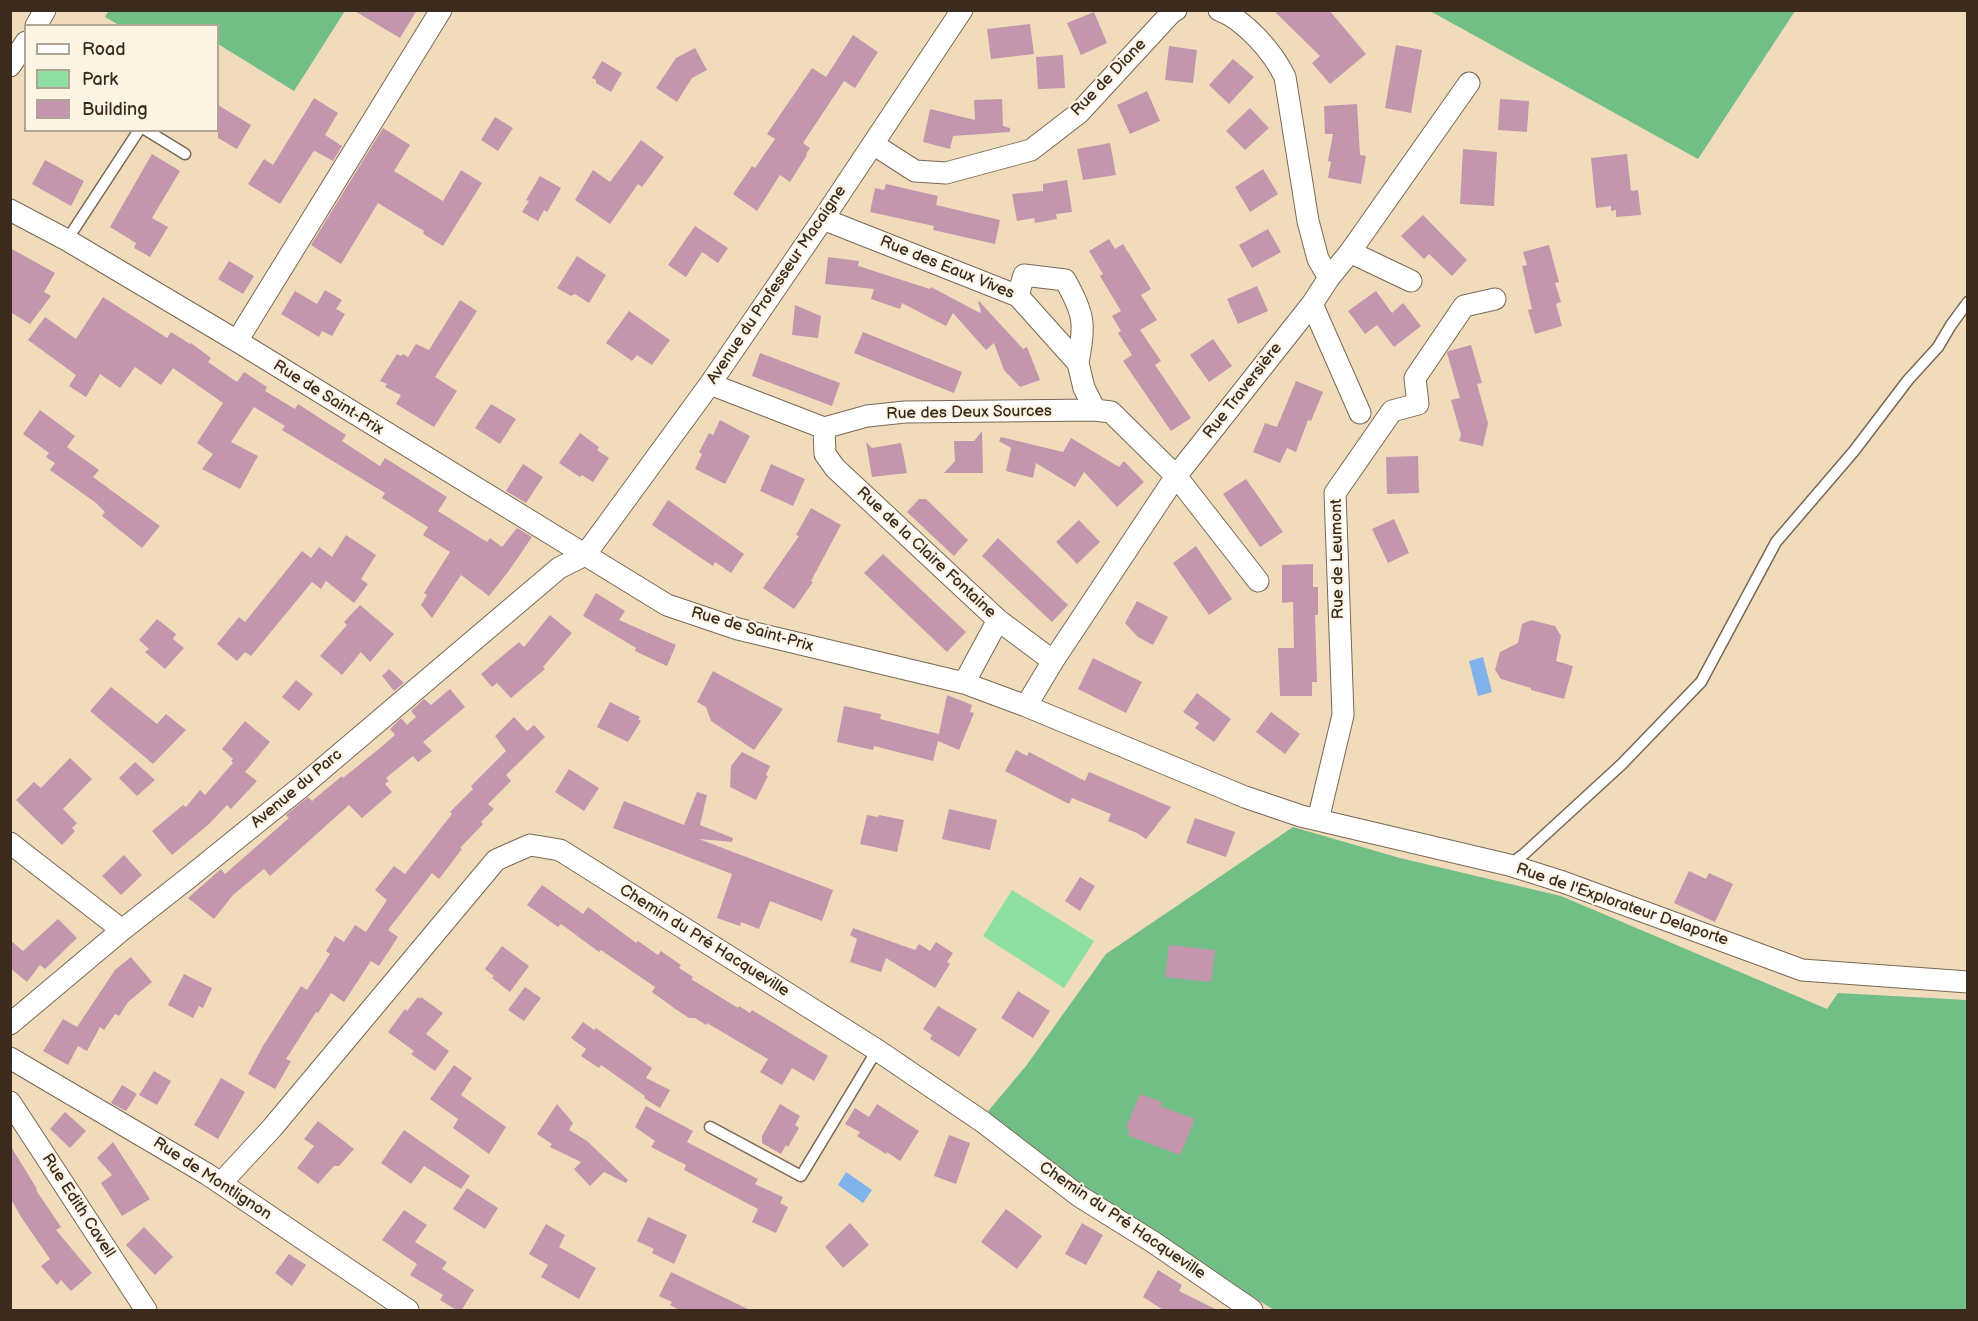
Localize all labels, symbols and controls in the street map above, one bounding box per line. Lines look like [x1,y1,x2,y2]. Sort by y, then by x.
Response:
legend [24,24,219,132]
street label: Rue de Diane [1067,35,1151,121]
text: Road [82,39,126,60]
text: Park [82,69,118,90]
text: Building [82,99,148,120]
street label: Avenue du Professeur Macaigne [703,182,851,388]
street label: Rue des Eaux Vives [877,232,1017,304]
street label: Rue Traversière [1200,339,1286,443]
street label: Rue de Saint-Prix [269,356,387,440]
street label: Rue des Deux Sources [886,402,1052,424]
street label: Rue de la Claire Fontaine [852,483,1000,623]
street label: Rue de Leumont [1327,499,1349,619]
street label: Rue de Saint-Prix [689,603,815,657]
street label: Avenue du Parc [248,745,346,833]
street label: Rue de l'Explorateur Delaporte [1513,860,1731,950]
street label: Chemin du Pré Hacqueville [615,881,793,1001]
street label: Rue de Montlignon [149,1133,275,1225]
street label: Rue Edith Cavell [37,1150,119,1262]
street label: Chemin du Pré Hacqueville [1035,1158,1209,1284]

